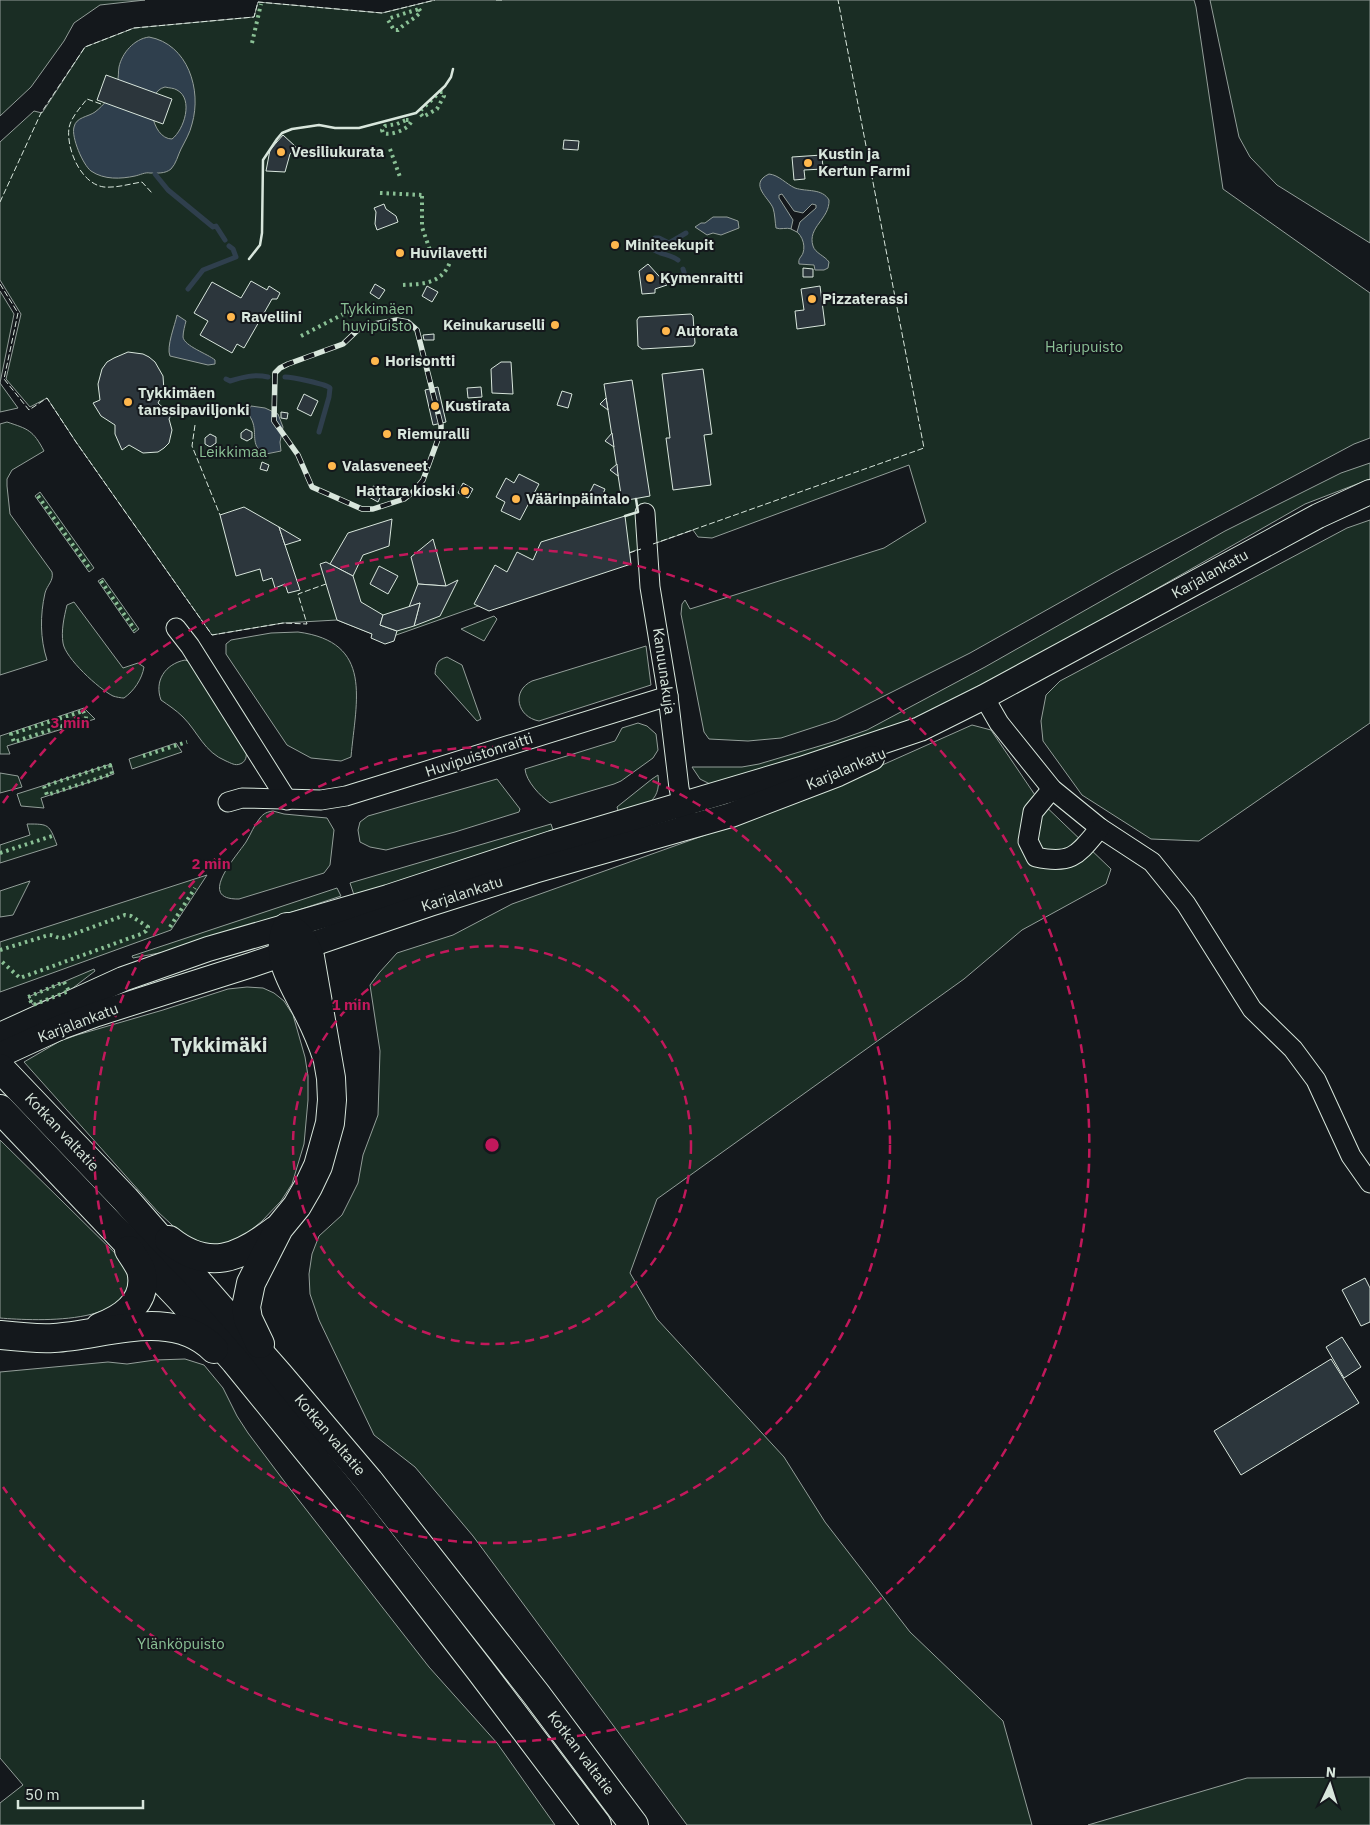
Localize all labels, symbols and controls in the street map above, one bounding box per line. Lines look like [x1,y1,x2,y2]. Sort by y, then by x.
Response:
place label: Vesiliukurata [291,142,385,161]
place label: Kustin ja Kertun Farmi [818,144,910,180]
marker: Vesiliukurata [275,146,287,158]
marker: Kustin ja Kertun Farmi [802,157,814,169]
place label: Miniteekupit [625,235,714,254]
marker: Miniteekupit [609,239,621,251]
place label: Huvilavetti [410,243,487,262]
marker: Huvilavetti [394,247,406,259]
place label: Kymenraitti [660,268,743,287]
marker: Kymenraitti [644,272,656,284]
place label: Pizzaterassi [822,289,908,308]
marker: Pizzaterassi [806,293,818,305]
park label: Tykkimäen huvipuisto [341,299,413,335]
place label: Raveliini [241,307,302,326]
marker: Raveliini [225,311,237,323]
place label: Keinukaruselli [443,315,545,334]
marker: Keinukaruselli [549,319,561,331]
place label: Autorata [676,321,738,340]
marker: Autorata [660,325,672,337]
park label: Harjupuisto [1045,337,1123,356]
place label: Horisontti [385,351,455,370]
marker: Horisontti [369,355,381,367]
place label: Tykkimäen tanssipaviljonki [138,383,250,419]
marker: Tykkimäen tanssipaviljonki [122,396,134,408]
place label: Kustirata [445,396,511,415]
marker: Kustirata [429,400,441,412]
place label: Riemuralli [397,424,470,443]
marker: Riemuralli [381,428,393,440]
park label: Leikkimaa [199,442,267,461]
place label: Valasveneet [342,456,428,475]
marker: Valasveneet [326,460,338,472]
place label: Hattara kioski [356,481,455,500]
marker: Hattara kioski [459,485,471,497]
place label: Väärinpäintalo [526,489,630,508]
marker: Väärinpäintalo [510,493,522,505]
street label: Karjalankatu [1168,545,1251,602]
street label: Kanuunakuja [649,626,680,716]
text: 3 min [50,713,90,732]
street label: Huvipuistonraitti [423,728,535,781]
street label: Karjalankatu [803,743,889,794]
text: 2 min [191,854,231,873]
street label: Karjalankatu [419,871,505,916]
text: 1 min [331,995,371,1014]
street label: Karjalankatu [35,998,121,1047]
district label: Tykkimäki [170,1031,268,1058]
street label: Kotkan valtatie [21,1088,104,1175]
centre of rings [483,1136,501,1154]
street label: Kotkan valtatie [291,1390,370,1479]
park label: Ylänköpuisto [137,1634,225,1653]
street label: Kotkan valtatie [544,1707,619,1799]
north arrow [1305,1760,1355,1810]
text: N [1325,1763,1337,1781]
scale bar [18,1778,142,1810]
text: 50 m [25,1785,60,1804]

